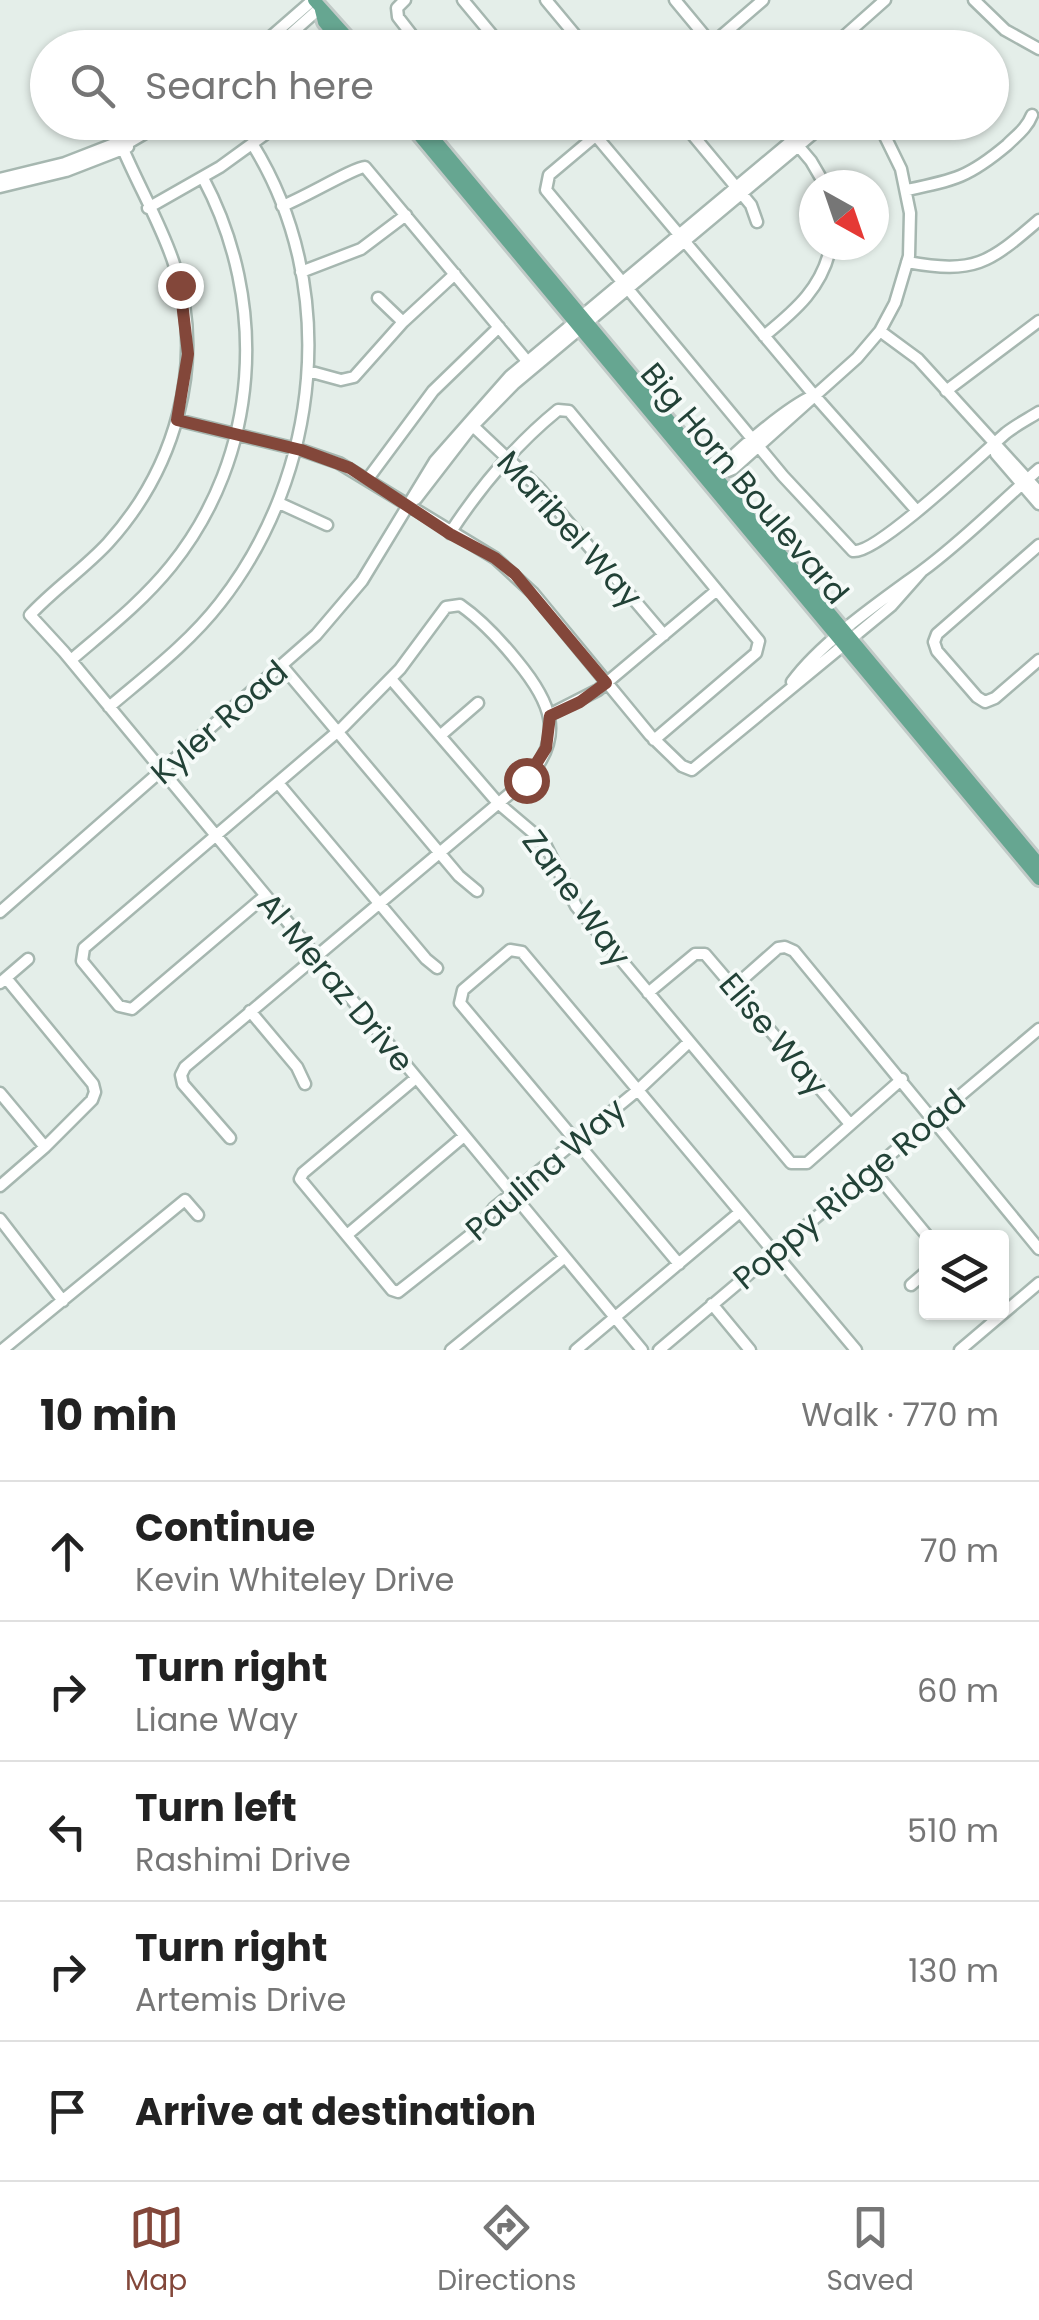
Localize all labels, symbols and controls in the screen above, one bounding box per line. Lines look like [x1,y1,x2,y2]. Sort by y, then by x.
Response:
search box [30,30,1009,140]
icon: search [65,58,120,113]
text: Search here [145,59,374,112]
north arrow [799,170,889,260]
route end [158,263,204,309]
street label: Big Horn Boulevard [630,353,860,613]
street label: Maribel Way [487,440,653,618]
street label: Kyler Road [141,650,297,794]
route start [504,758,550,804]
street label: Zane Way [512,821,642,975]
street label: Al Meraz Drive [247,882,425,1082]
street label: Elise Way [709,963,839,1105]
street label: Poppy Ridge Road [723,1078,975,1300]
street label: Paulina Way [456,1087,634,1251]
map controls [919,1230,1009,1320]
button: layers [919,1230,1009,1320]
text: 10 min [40,1386,177,1445]
text: Walk · 770 m [801,1392,999,1437]
text: Continue [135,1501,315,1554]
icon: ahead [40,1524,95,1579]
text: 70 m [920,1528,999,1573]
text: Kevin Whiteley Drive [135,1557,454,1602]
text: Turn right [135,1641,327,1694]
icon: right [40,1664,95,1719]
text: 60 m [917,1668,999,1713]
text: Liane Way [135,1697,298,1742]
text: Turn left [135,1781,297,1834]
icon: left [40,1804,95,1859]
text: 510 m [907,1808,999,1853]
text: Rashimi Drive [135,1837,351,1882]
text: Turn right [135,1921,327,1974]
icon: right [40,1944,95,1999]
text: 130 m [908,1948,999,1993]
text: Artemis Drive [135,1977,346,2022]
icon: arrive [40,2084,95,2139]
text: Arrive at destination [135,2085,536,2138]
tab: Map [125,2200,187,2302]
tab: Directions [437,2200,576,2302]
tab: Saved [827,2200,914,2302]

